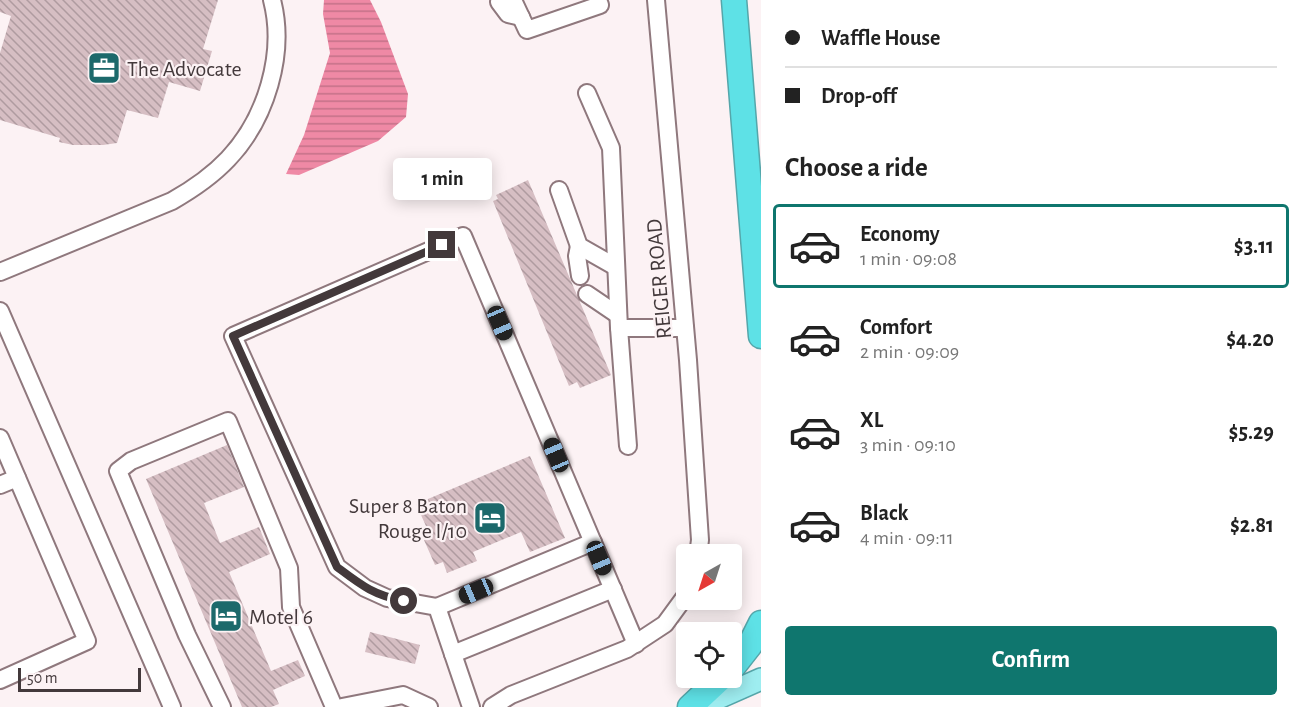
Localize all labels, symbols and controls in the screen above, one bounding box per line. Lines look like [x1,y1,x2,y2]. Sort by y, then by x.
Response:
text: Waffle House [821,27,940,49]
office icon: The Advocate [86,50,122,86]
place label: The Advocate [127,58,242,80]
text: Drop-off [821,85,897,107]
text: Choose a ride [785,154,928,181]
callout: 1 min [392,158,492,200]
text: 1 min [421,169,464,189]
street label: REIGER ROAD [643,218,675,340]
icon: car [788,219,842,273]
text: Economy [860,223,940,245]
route end [428,231,455,258]
text: $3.11 [1234,235,1274,257]
text: 1 min · 09:08 [860,249,957,269]
car [485,303,515,343]
icon: car [788,312,842,366]
text: Comfort [860,316,932,338]
text: $4.20 [1226,328,1274,350]
text: 2 min · 09:09 [860,342,959,362]
icon: car [788,405,842,459]
text: XL [860,409,883,431]
text: $5.29 [1229,421,1274,443]
car [541,435,571,475]
text: 3 min · 09:10 [860,435,956,455]
place label: Super 8 Baton Rouge I/10 [349,495,467,542]
icon: car [788,498,842,552]
hotel icon: Super 8 Baton Rouge I/10 [472,500,508,536]
text: Black [860,502,908,524]
text: $2.81 [1230,514,1274,536]
text: 4 min · 09:11 [860,528,954,548]
car [584,538,614,578]
north arrow [676,544,742,610]
map controls [676,544,742,688]
car [456,576,496,606]
route start [390,587,417,614]
hotel icon: Motel 6 [208,598,244,634]
place label: Motel 6 [249,606,313,628]
button: locate [676,622,742,688]
button: Confirm [785,626,1277,695]
scale bar [18,665,141,692]
text: 50 m [27,670,58,686]

